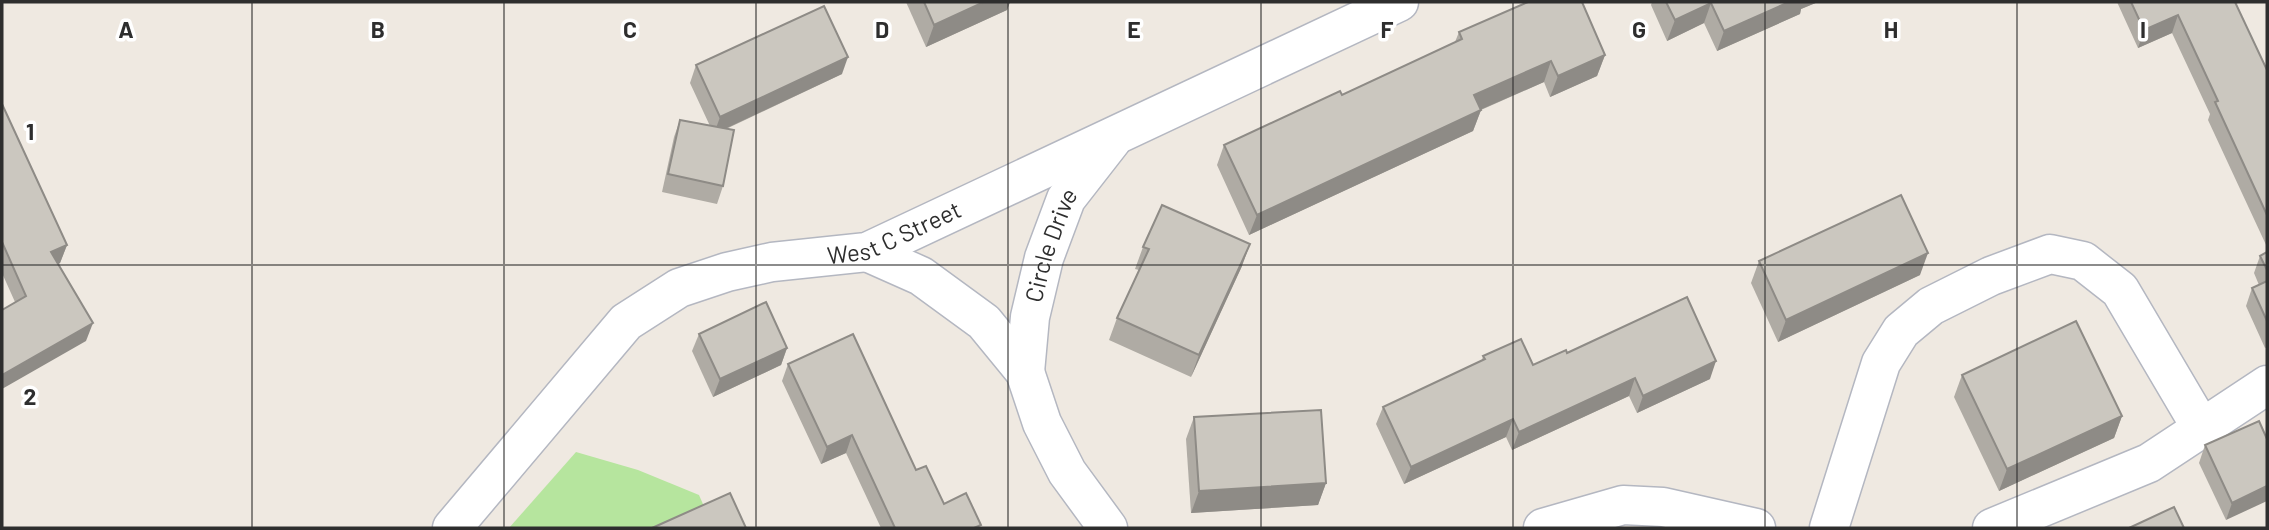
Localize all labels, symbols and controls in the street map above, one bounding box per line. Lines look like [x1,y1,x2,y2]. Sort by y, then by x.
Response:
text: A [118,15,134,43]
text: B [371,15,385,43]
text: C [623,15,637,43]
text: D [875,15,889,43]
text: E [1127,15,1141,43]
text: F [1381,15,1394,43]
text: G [1632,15,1646,43]
text: H [1884,15,1898,43]
text: I [2140,15,2146,43]
text: 1 [26,117,34,145]
street label: Circle Drive [1018,181,1083,305]
street label: West C Street [825,194,965,269]
text: 2 [24,382,36,410]

